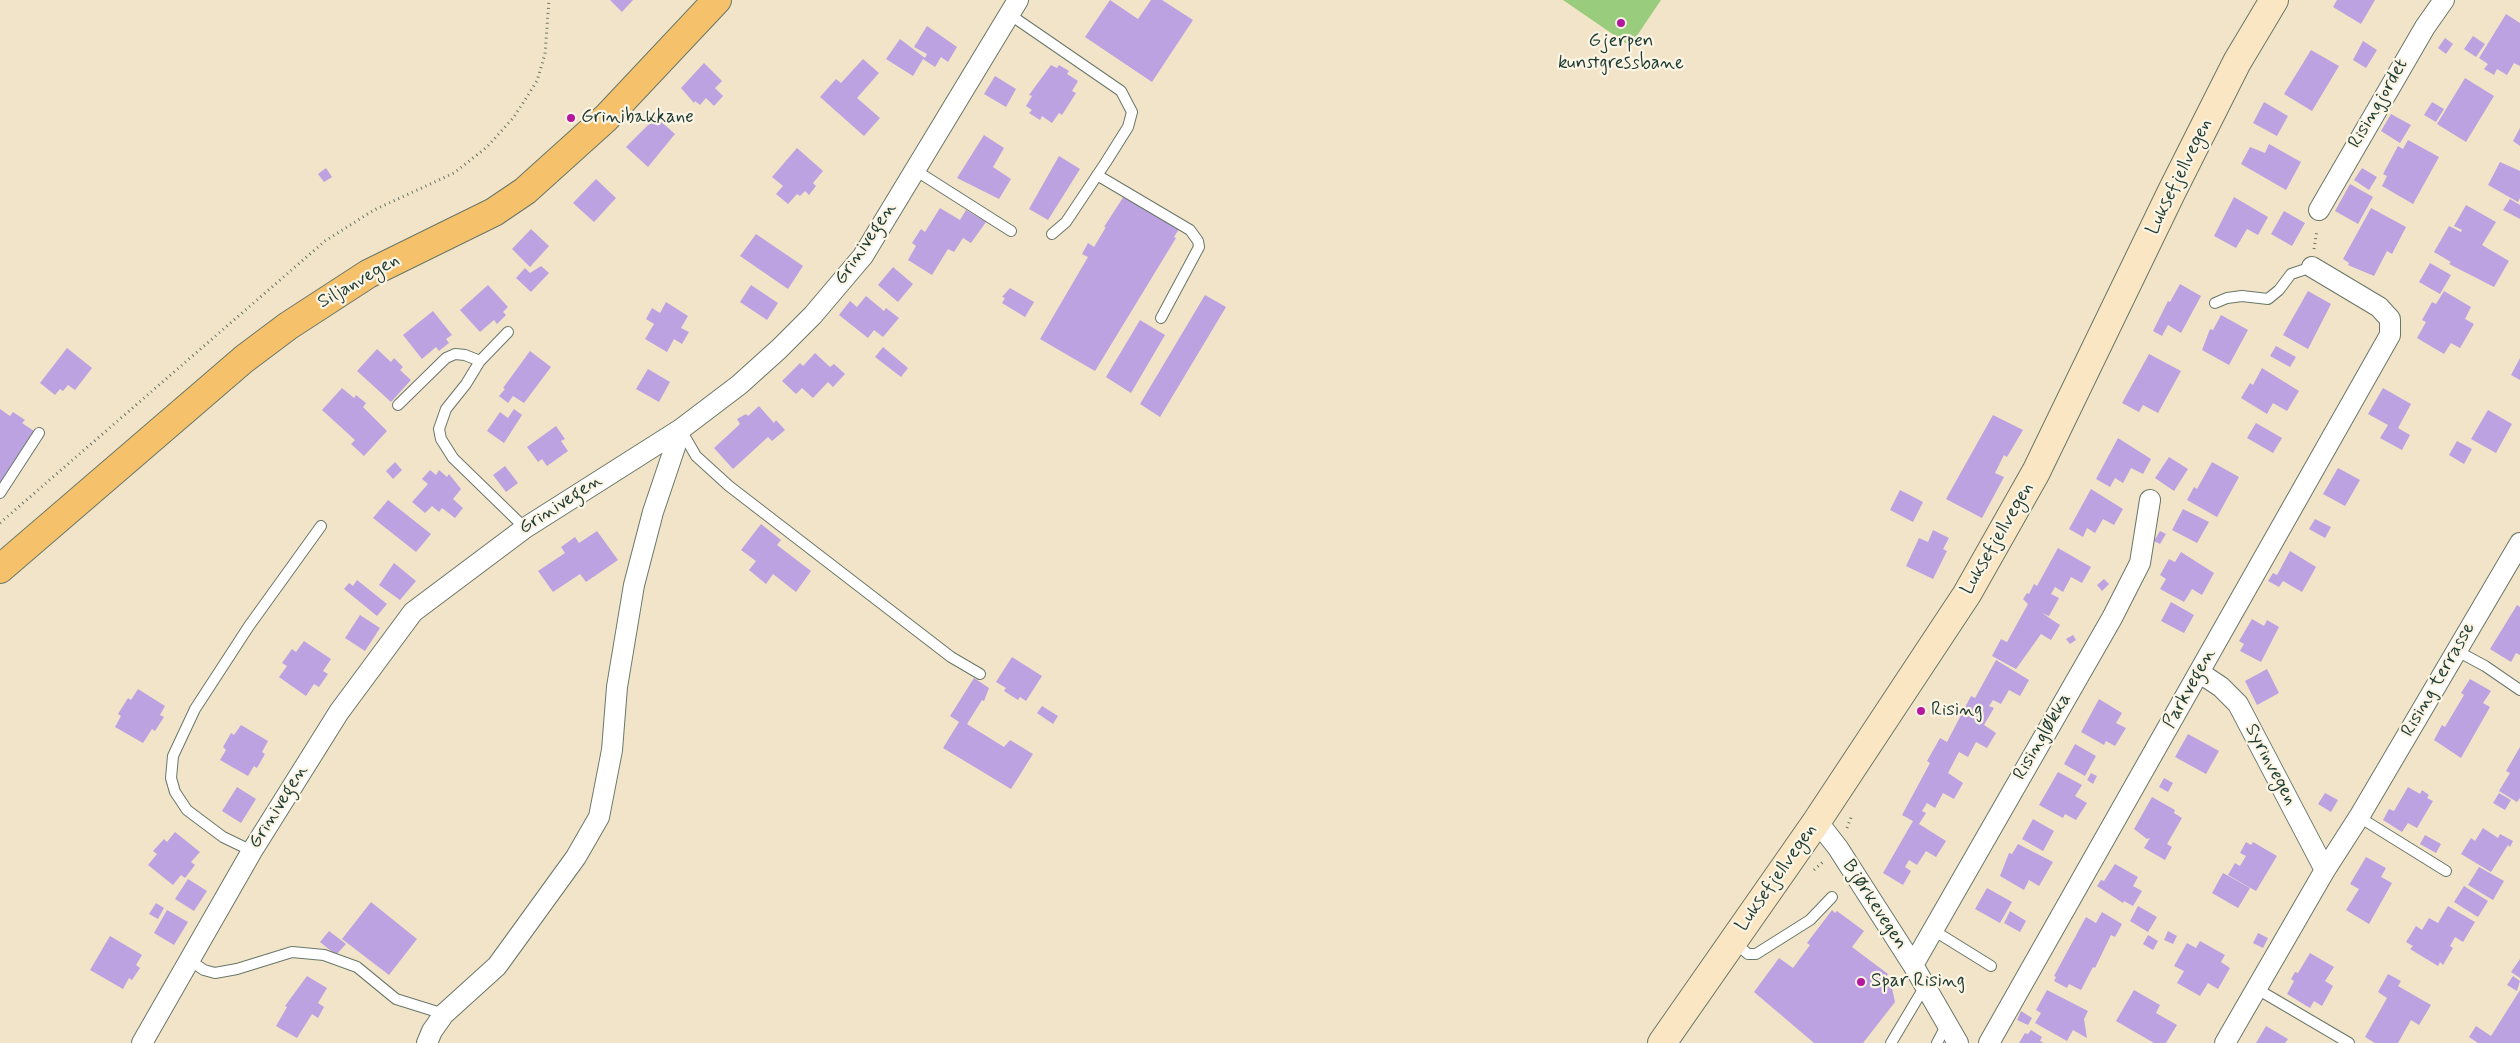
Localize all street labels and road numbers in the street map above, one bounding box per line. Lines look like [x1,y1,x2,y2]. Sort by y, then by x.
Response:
street label: Risingjordet [2344,55,2414,153]
street label: Luksefjellvegen [2142,115,2218,239]
street label: Grinivegen [830,198,902,290]
street label: Siljanvegen [314,250,404,314]
street label: Grinivegen [515,470,607,540]
street label: Luksefjellvegen [1957,479,2039,599]
street label: Rising terrasse [2397,619,2481,741]
street label: Parkvegen [2159,645,2221,733]
street label: Risingløkka [2009,690,2077,784]
street label: Syrinvegen [2239,720,2301,810]
street label: Grinivegen [244,761,314,853]
street label: Luksefjellvegen [1732,820,1822,936]
street label: Bjørkevegen [1837,856,1911,954]

